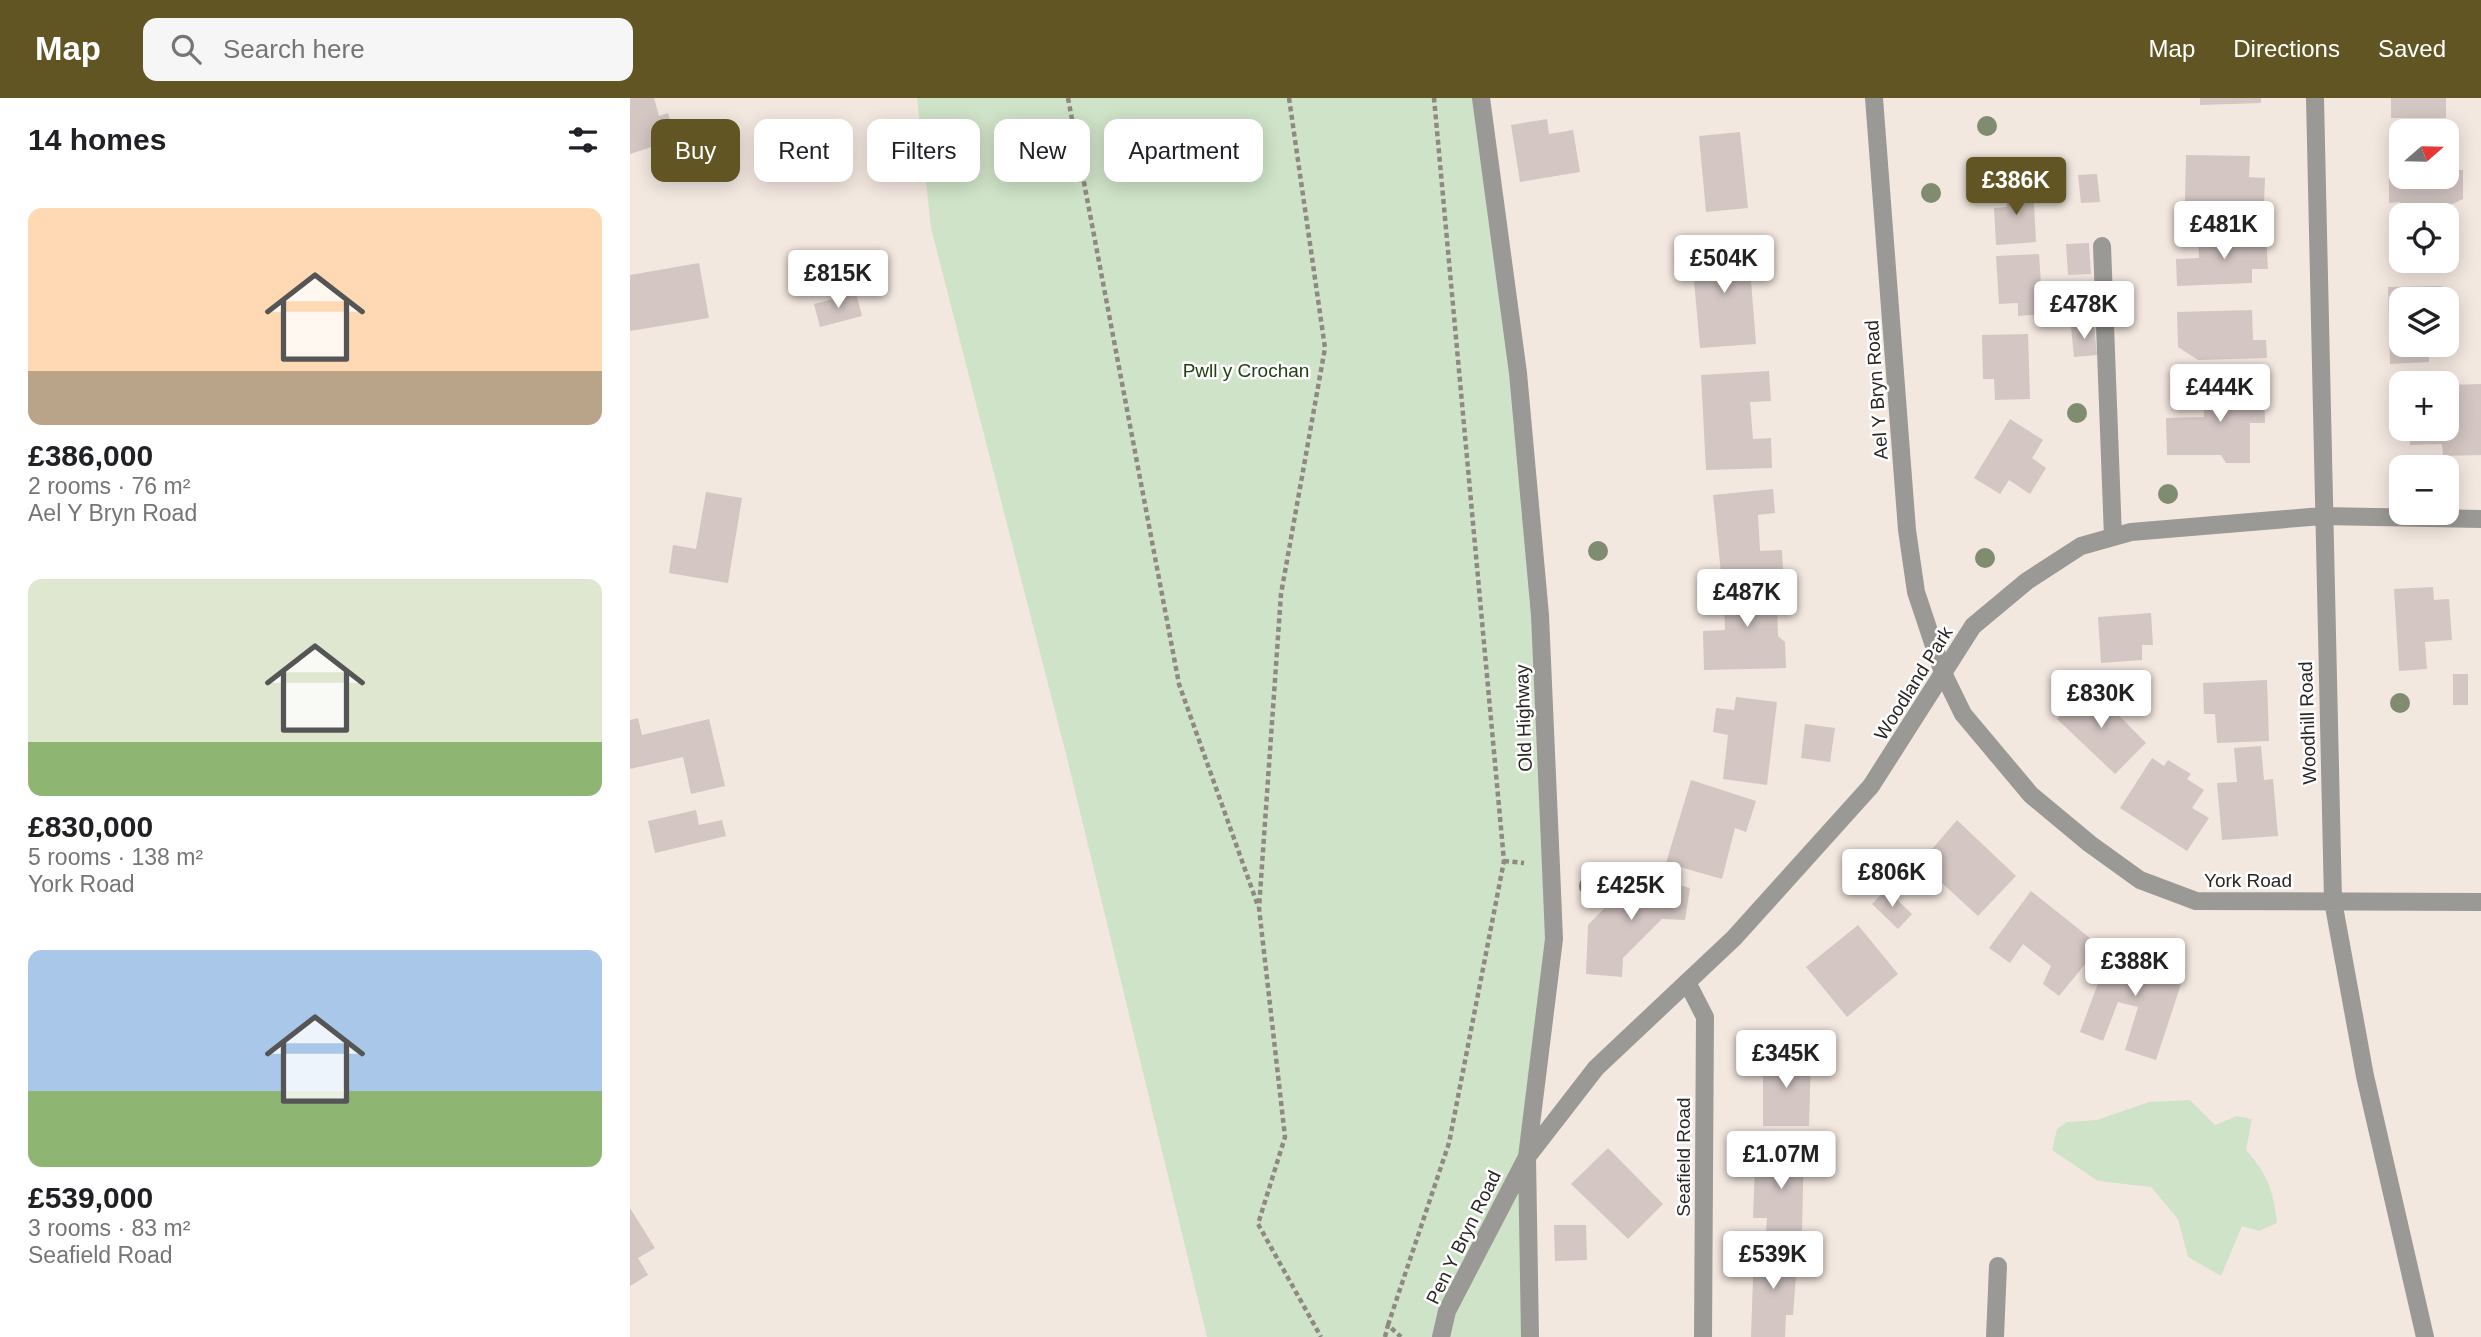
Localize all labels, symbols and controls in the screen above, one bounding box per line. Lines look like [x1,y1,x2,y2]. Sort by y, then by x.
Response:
search box [143,18,633,81]
text: Map [35,30,101,67]
icon: search [167,30,205,68]
text: Search here [223,34,365,64]
text: Map [2149,35,2195,62]
text: Directions [2233,35,2340,62]
text: Saved [2378,35,2446,62]
chip: Buy [651,119,740,182]
chip: Rent [754,119,853,182]
chip: Filters [867,119,980,182]
chip: New [994,119,1090,182]
chip: Apartment [1104,119,1263,182]
north arrow [2389,119,2459,189]
map controls [2389,119,2459,525]
icon: filters [564,121,602,159]
text: 14 homes [28,123,166,156]
pin: £386K [1967,158,2065,217]
text: £386K [1982,167,2050,193]
pin: £481K [2175,202,2273,261]
button: locate [2389,203,2459,273]
text: £481K [2190,211,2258,237]
pin: £504K [1675,236,1773,295]
text: £504K [1690,245,1758,271]
pin: £815K [789,250,887,310]
icon: home [252,254,378,380]
text: £815K [804,260,872,286]
pin: £478K [2035,282,2133,341]
button: layers [2389,287,2459,357]
text: £478K [2050,291,2118,317]
street label: Ael Y Bryn Road [1861,320,1892,460]
park label: Pwll y Crochan [1183,360,1309,381]
pin: £444K [2171,364,2269,424]
button: + [2389,371,2459,441]
text: £444K [2186,374,2254,400]
text: £386,000 [28,439,153,472]
button: − [2389,455,2459,525]
text: 2 rooms · 76 m² [28,473,190,499]
text: Ael Y Bryn Road [28,500,197,526]
pin: £487K [1698,570,1796,629]
text: £487K [1713,579,1781,605]
street label: Woodland Park [1870,622,1957,744]
icon: home [252,625,378,751]
street label: Woodhill Road [2295,661,2320,785]
street label: Old Highway [1511,663,1536,772]
pin: £830K [2052,670,2150,730]
text: £830K [2067,680,2135,706]
text: £830,000 [28,810,153,843]
text: 5 rooms · 138 m² [28,844,203,870]
pin: £806K [1843,850,1941,909]
text: £806K [1858,859,1926,885]
pin: £425K [1582,862,1680,922]
street label: York Road [2204,870,2292,891]
text: York Road [28,871,135,897]
text: £425K [1597,872,1665,898]
pin: £388K [2086,939,2184,998]
text: £388K [2101,948,2169,974]
icon: home [252,996,378,1122]
pin: £345K [1737,1030,1835,1090]
text: £345K [1752,1040,1820,1066]
street label: Seafield Road [1673,1097,1694,1217]
pin: £1.07M [1724,1132,1838,1191]
text: £1.07M [1743,1141,1819,1167]
street label: Pen Y Bryn Road [1422,1167,1505,1307]
text: £539,000 [28,1181,153,1214]
text: 3 rooms · 83 m² [28,1215,190,1241]
pin: £539K [1724,1232,1822,1291]
text: £539K [1739,1241,1807,1267]
text: Seafield Road [28,1242,173,1268]

